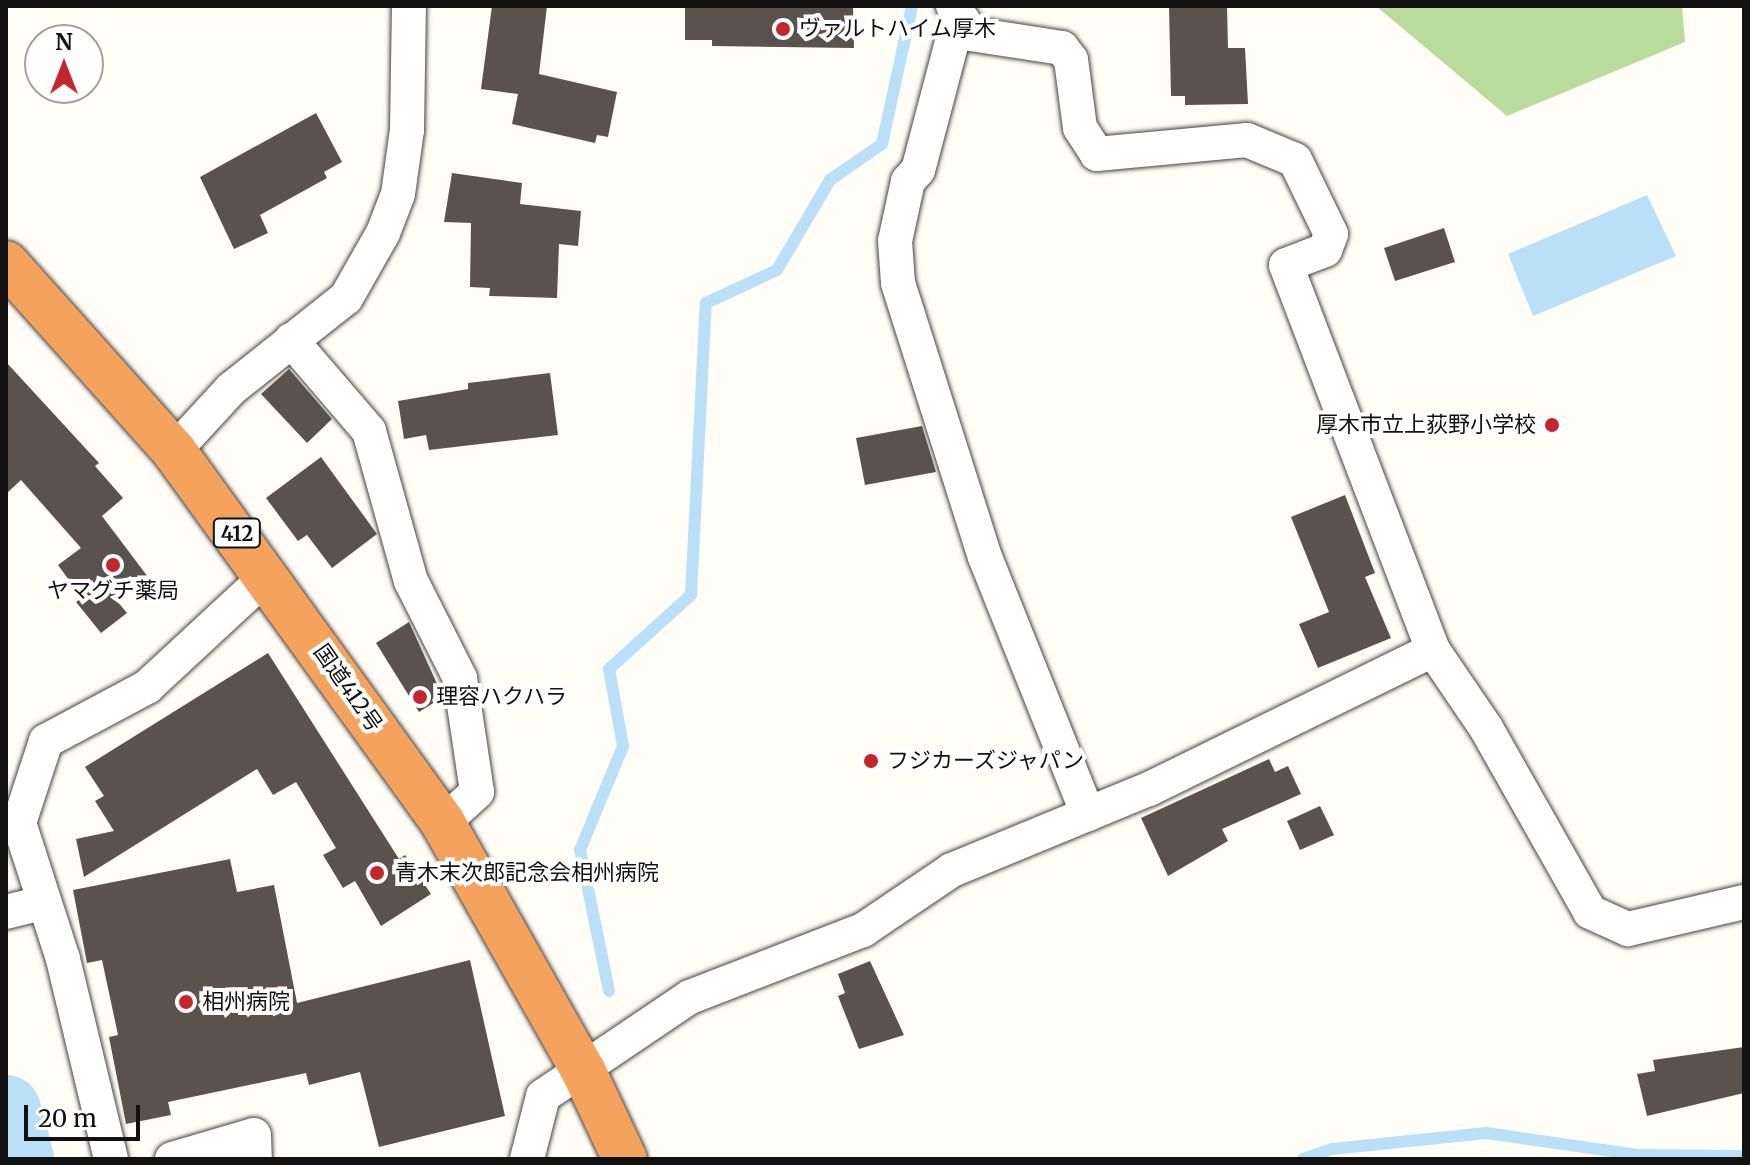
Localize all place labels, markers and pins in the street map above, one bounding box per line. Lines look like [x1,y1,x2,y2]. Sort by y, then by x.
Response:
place label: ヴァルトハイム厚木 [799,16,997,42]
marker: ヴァルトハイム厚木 [774,20,792,38]
place label: 厚木市立上荻野小学校 [1316,412,1536,438]
marker: 厚木市立上荻野小学校 [1543,416,1561,434]
marker: ヤマグチ薬局 [104,556,122,574]
place label: ヤマグチ薬局 [47,578,179,604]
place label: 理容ハクハラ [436,684,568,710]
marker: 理容ハクハラ [411,688,429,706]
place label: フジカーズジャパン [887,748,1085,774]
marker: フジカーズジャパン [862,752,880,770]
place label: 青木末次郎記念会相州病院 [395,860,659,886]
marker: 青木末次郎記念会相州病院 [366,862,388,884]
place label: 相州病院 [202,989,290,1015]
marker: 相州病院 [177,993,195,1011]

